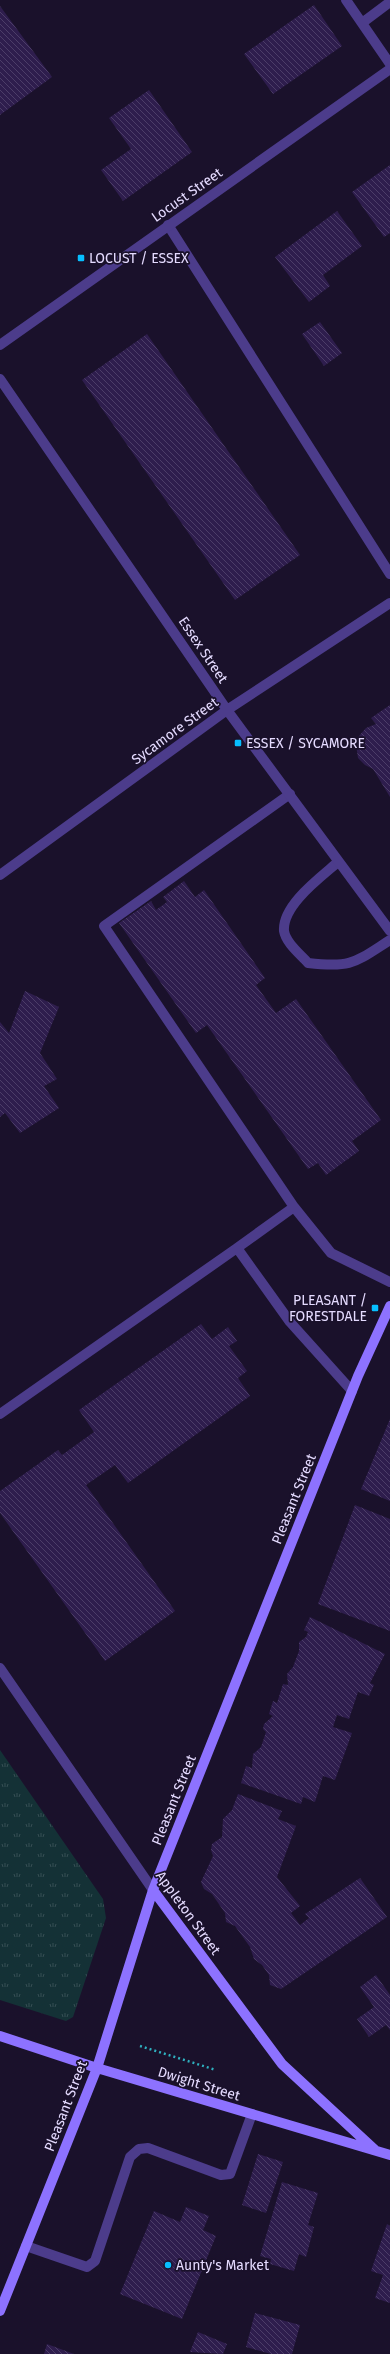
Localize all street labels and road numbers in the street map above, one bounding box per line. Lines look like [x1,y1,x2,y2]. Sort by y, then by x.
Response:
street label: Locust Street [148,164,227,226]
street label: Essex Street [175,614,232,687]
street label: Sycamore Street [128,693,222,768]
street label: Pleasant Street [268,1450,320,1547]
street label: Pleasant Street [148,1751,200,1848]
street label: Appleton Street [152,1868,225,1959]
street label: Pleasant Street [41,2057,91,2154]
street label: Dwight Street [156,2063,243,2105]

